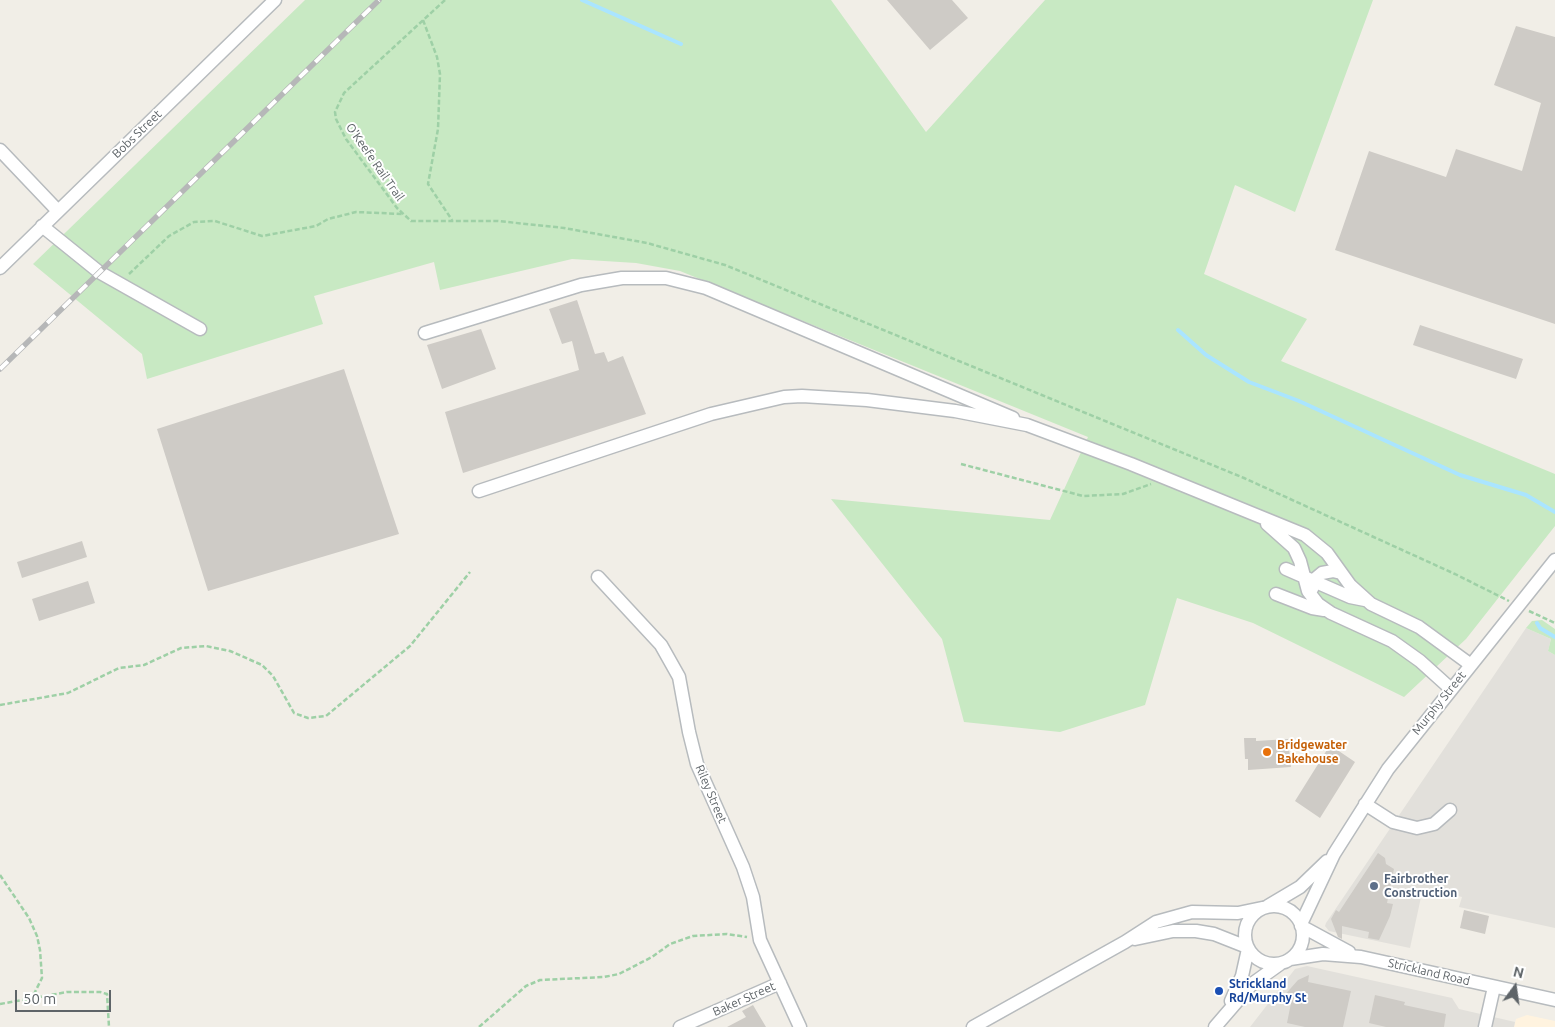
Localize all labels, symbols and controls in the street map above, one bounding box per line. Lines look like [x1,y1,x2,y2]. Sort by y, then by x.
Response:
street label: Bobs Street [109,107,165,161]
street label: O'Keefe Rail Trail [343,120,407,204]
street label: Murphy Street [1409,668,1469,738]
place label: Bridgewater Bakehouse [1277,738,1347,766]
marker: Bridgewater Bakehouse [1261,746,1273,758]
street label: Riley Street [692,763,730,825]
place label: Fairbrother Construction [1384,872,1457,900]
marker: Fairbrother Construction [1368,880,1380,892]
street label: Strickland Road [1387,956,1471,988]
north arrow [1490,962,1540,1012]
text: N [1512,963,1526,981]
place label: Strickland Rd/Murphy St [1229,977,1307,1005]
street label: Baker Street [710,979,778,1019]
scale bar [18,980,114,1012]
marker: Strickland Rd/Murphy St [1213,985,1225,997]
text: 50 m [23,990,56,1007]

